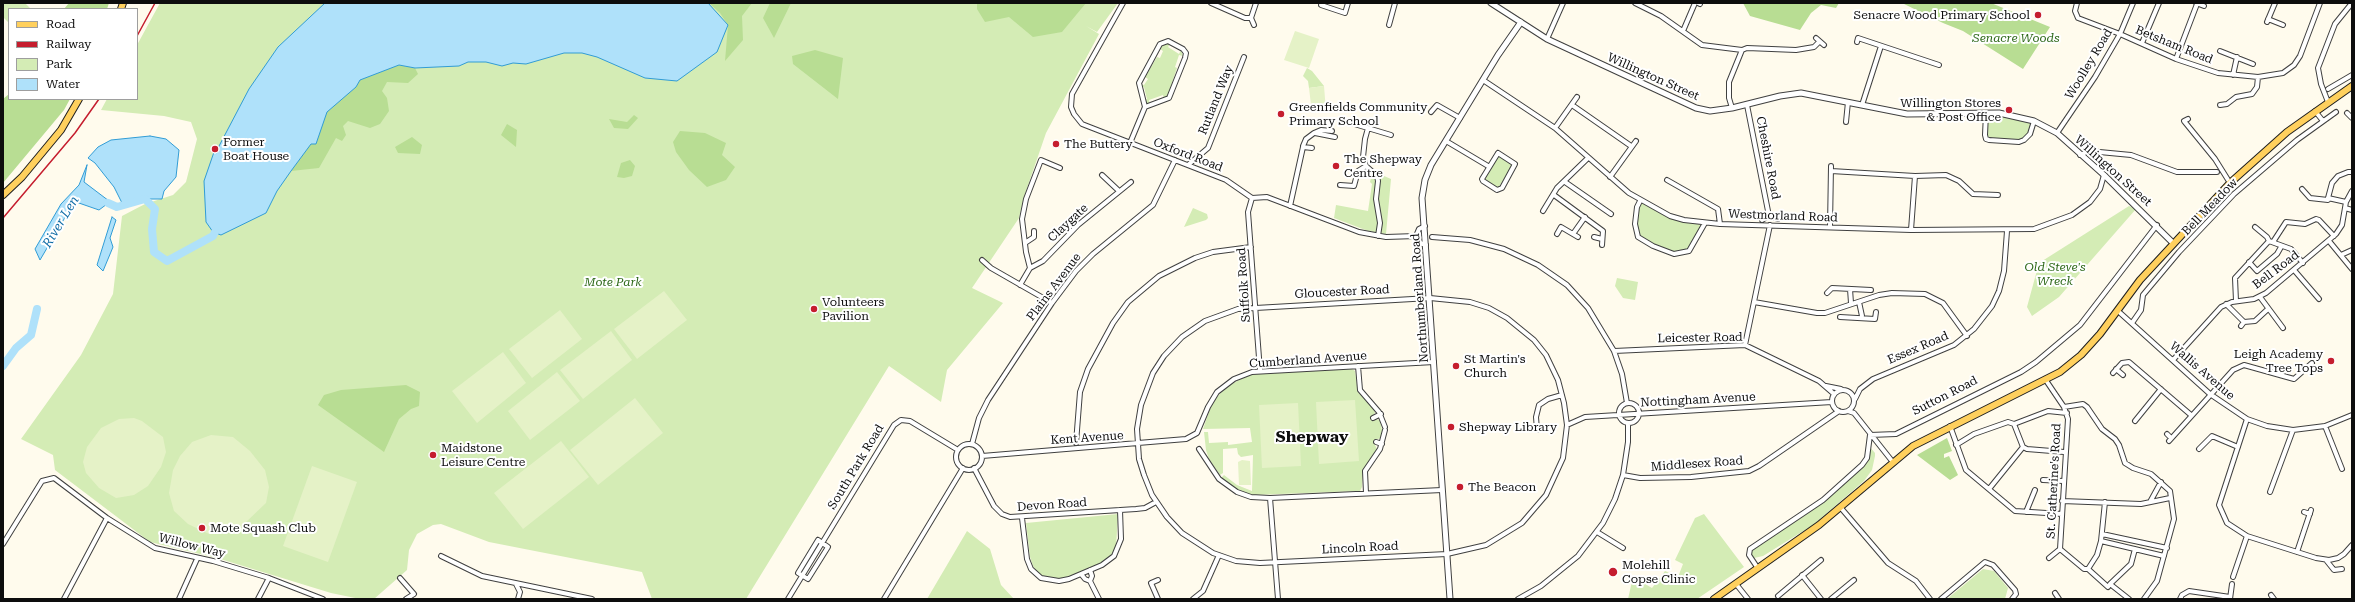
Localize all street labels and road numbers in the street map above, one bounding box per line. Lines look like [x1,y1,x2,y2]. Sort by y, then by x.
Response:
street label: Betsham Road [2133,23,2215,67]
street label: Woolley Road [2062,26,2116,102]
street label: Willington Street [1605,50,1701,104]
street label: Rutland Way [1196,63,1236,137]
street label: Cheshire Road [1753,115,1783,201]
street label: Willington Street [2071,133,2155,209]
street label: Oxford Road [1151,135,1225,175]
street label: Bell Meadow [2179,175,2241,239]
street label: Claygate [1045,201,1091,245]
street label: Westmorland Road [1728,207,1838,225]
street label: Northumberland Road [1408,233,1432,363]
street label: Suffolk Road [1234,247,1254,323]
street label: Bell Road [2250,248,2302,292]
street label: Plains Avenue [1024,250,1084,324]
street label: Gloucester Road [1294,282,1390,302]
street label: Essex Road [1885,329,1951,367]
street label: Leicester Road [1657,330,1743,346]
street label: Wallis Avenue [2167,339,2237,403]
street label: Cumberland Avenue [1249,349,1367,371]
street label: Sutton Road [1910,373,1980,419]
street label: Nottingham Avenue [1640,390,1756,410]
street label: South Park Road [825,422,887,512]
street label: St. Catherine's Road [2044,423,2064,539]
street label: Kent Avenue [1050,428,1124,448]
street label: Middlesex Road [1650,454,1744,474]
street label: Devon Road [1017,495,1087,515]
street label: Willow Way [157,531,227,561]
street label: Lincoln Road [1321,539,1399,557]

